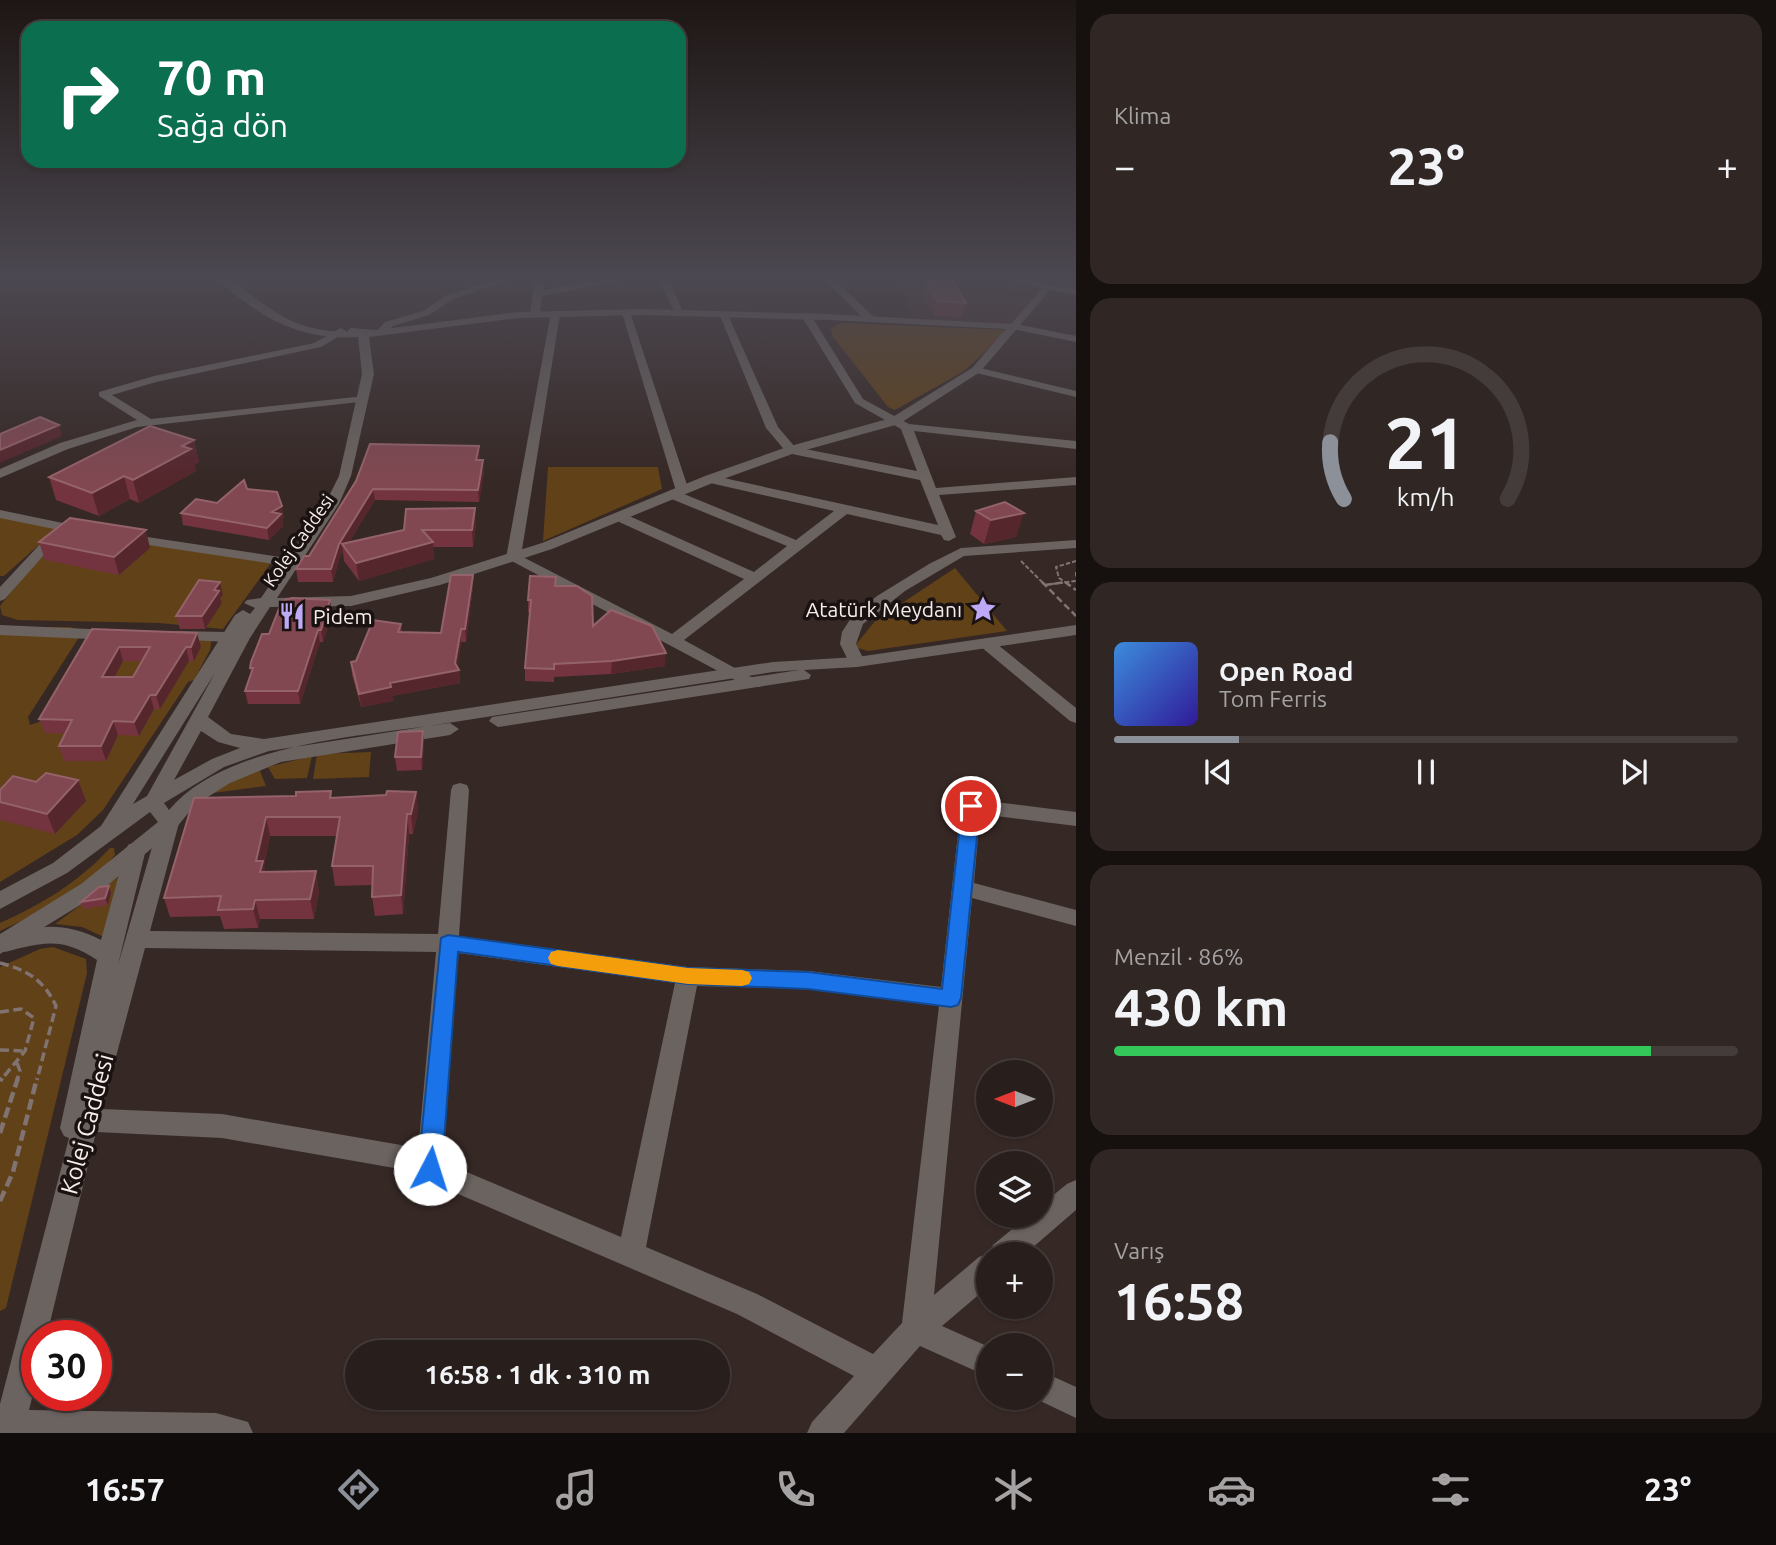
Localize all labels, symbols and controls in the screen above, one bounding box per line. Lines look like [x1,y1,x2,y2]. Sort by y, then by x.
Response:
icon: right [42,49,133,140]
text: 70 m [157,49,266,104]
text: Klima [1114,103,1171,128]
text: Sağa dön [157,107,288,143]
text: 23° [1387,137,1465,195]
text: − [1114,145,1135,187]
text: + [1717,145,1738,187]
text: 21 [1385,401,1467,483]
text: km/h [1397,482,1455,510]
street label: Kolej Caddesi [259,490,337,590]
place icon: Atatürk Meydanı [968,594,998,624]
place label: Atatürk Meydanı [806,597,962,621]
restaurant icon: Pidem [277,601,307,631]
place label: Pidem [313,604,373,628]
text: Open Road [1219,657,1353,686]
text: Tom Ferris [1219,686,1327,711]
icon: previous [1199,753,1237,791]
icon: pause [1407,753,1445,791]
icon: next [1615,753,1653,791]
pin [941,776,1001,836]
icon: arrive [952,787,990,825]
text: Menzil · 86% [1114,944,1244,969]
text: 430 km [1114,978,1288,1036]
street label: Kolej Caddesi [55,1051,119,1197]
north arrow [976,1060,1054,1138]
map controls [976,1060,1053,1410]
position arrow [393,1132,467,1206]
button: layers [976,1151,1053,1228]
text: Varış [1114,1238,1164,1263]
button: + [976,1242,1053,1319]
text: 16:58 [1114,1272,1244,1330]
speed limit sign: 30 [21,1320,112,1411]
button: − [976,1333,1053,1410]
text: 16:58 · 1 dk · 310 m [424,1360,651,1389]
icon: directions [334,1465,383,1514]
icon: music [552,1465,601,1514]
icon: phone [771,1465,820,1514]
icon: climate [989,1465,1038,1514]
icon: car [1207,1465,1256,1514]
icon: filters [1426,1465,1475,1514]
text: 16:57 [85,1471,165,1507]
text: 23° [1644,1471,1691,1507]

